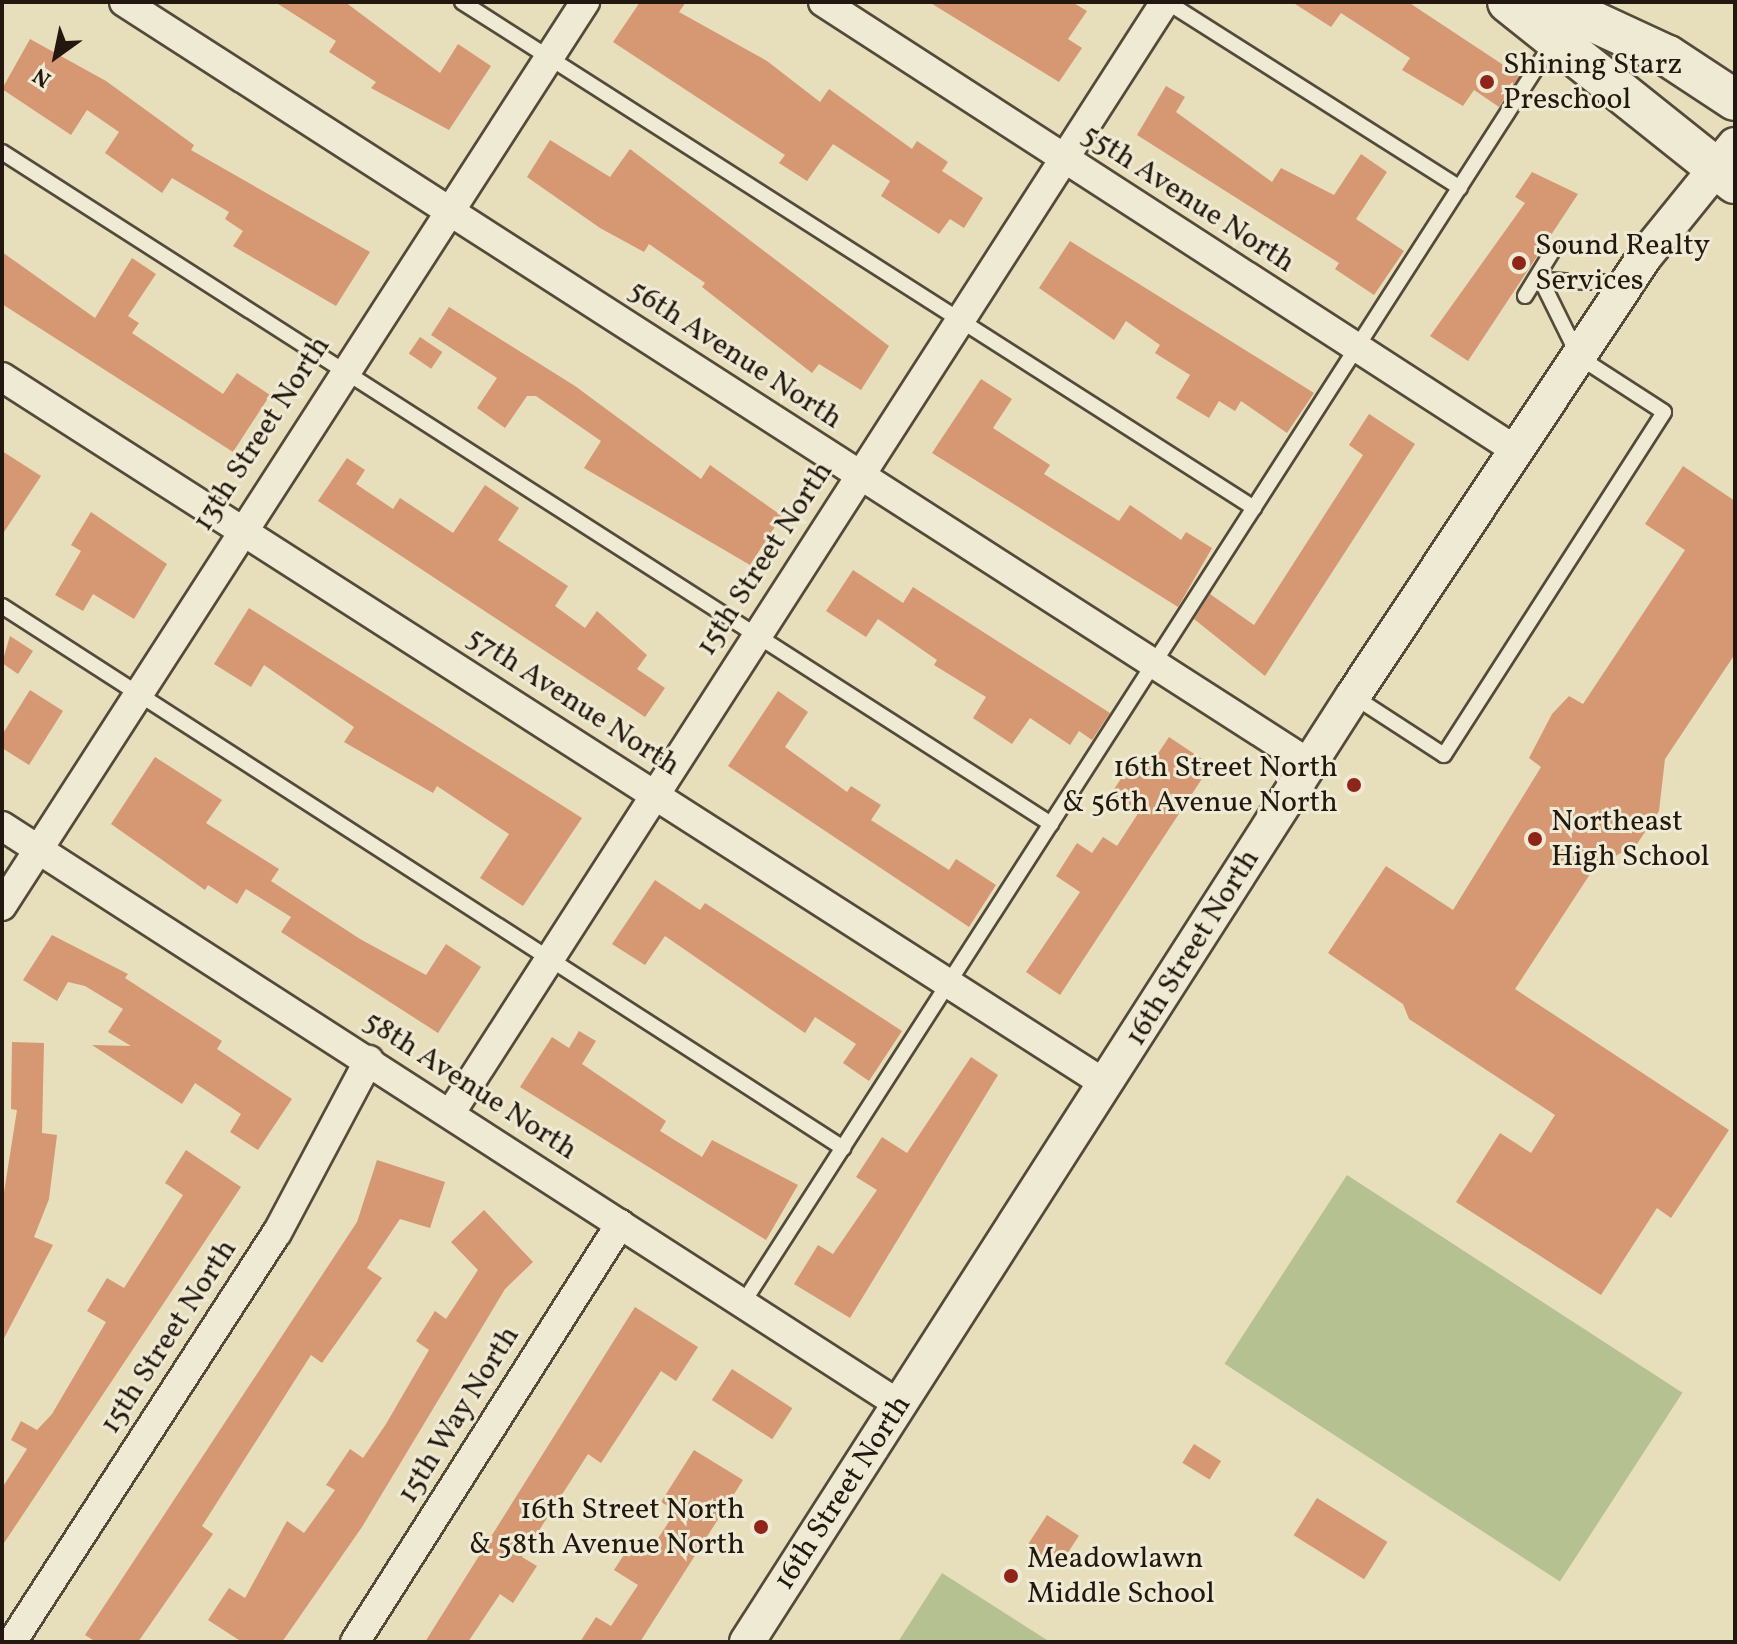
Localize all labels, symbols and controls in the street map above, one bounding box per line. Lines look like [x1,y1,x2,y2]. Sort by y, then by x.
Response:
north arrow [16,16,96,96]
place label: Shining Starz Preschool [1503,47,1682,118]
text: N [28,59,58,94]
marker: Shining Starz Preschool [1478,73,1496,91]
street label: 55th Avenue North [1075,117,1301,281]
place label: Sound Realty Services [1535,228,1710,298]
marker: Sound Realty Services [1510,254,1528,272]
street label: 56th Avenue North [621,273,849,437]
street label: 13th Street North [186,330,338,538]
street label: 15th Street North [689,455,841,663]
street label: 57th Avenue North [460,620,686,784]
place label: 16th Street North & 56th Avenue North [1062,750,1338,820]
marker: 16th Street North & 56th Avenue North [1345,776,1363,794]
place label: Northeast High School [1551,804,1710,874]
marker: Northeast High School [1526,830,1544,848]
street label: 16th Street North [1118,843,1268,1053]
street label: 58th Avenue North [356,1004,584,1168]
street label: 15th Street North [93,1233,245,1441]
street label: 15th Way North [390,1319,528,1511]
street label: 16th Street North [767,1389,919,1597]
place label: 16th Street North & 58th Avenue North [469,1492,745,1562]
marker: 16th Street North & 58th Avenue North [752,1518,770,1536]
place label: Meadowlawn Middle School [1027,1541,1215,1612]
marker: Meadowlawn Middle School [1002,1567,1020,1585]

